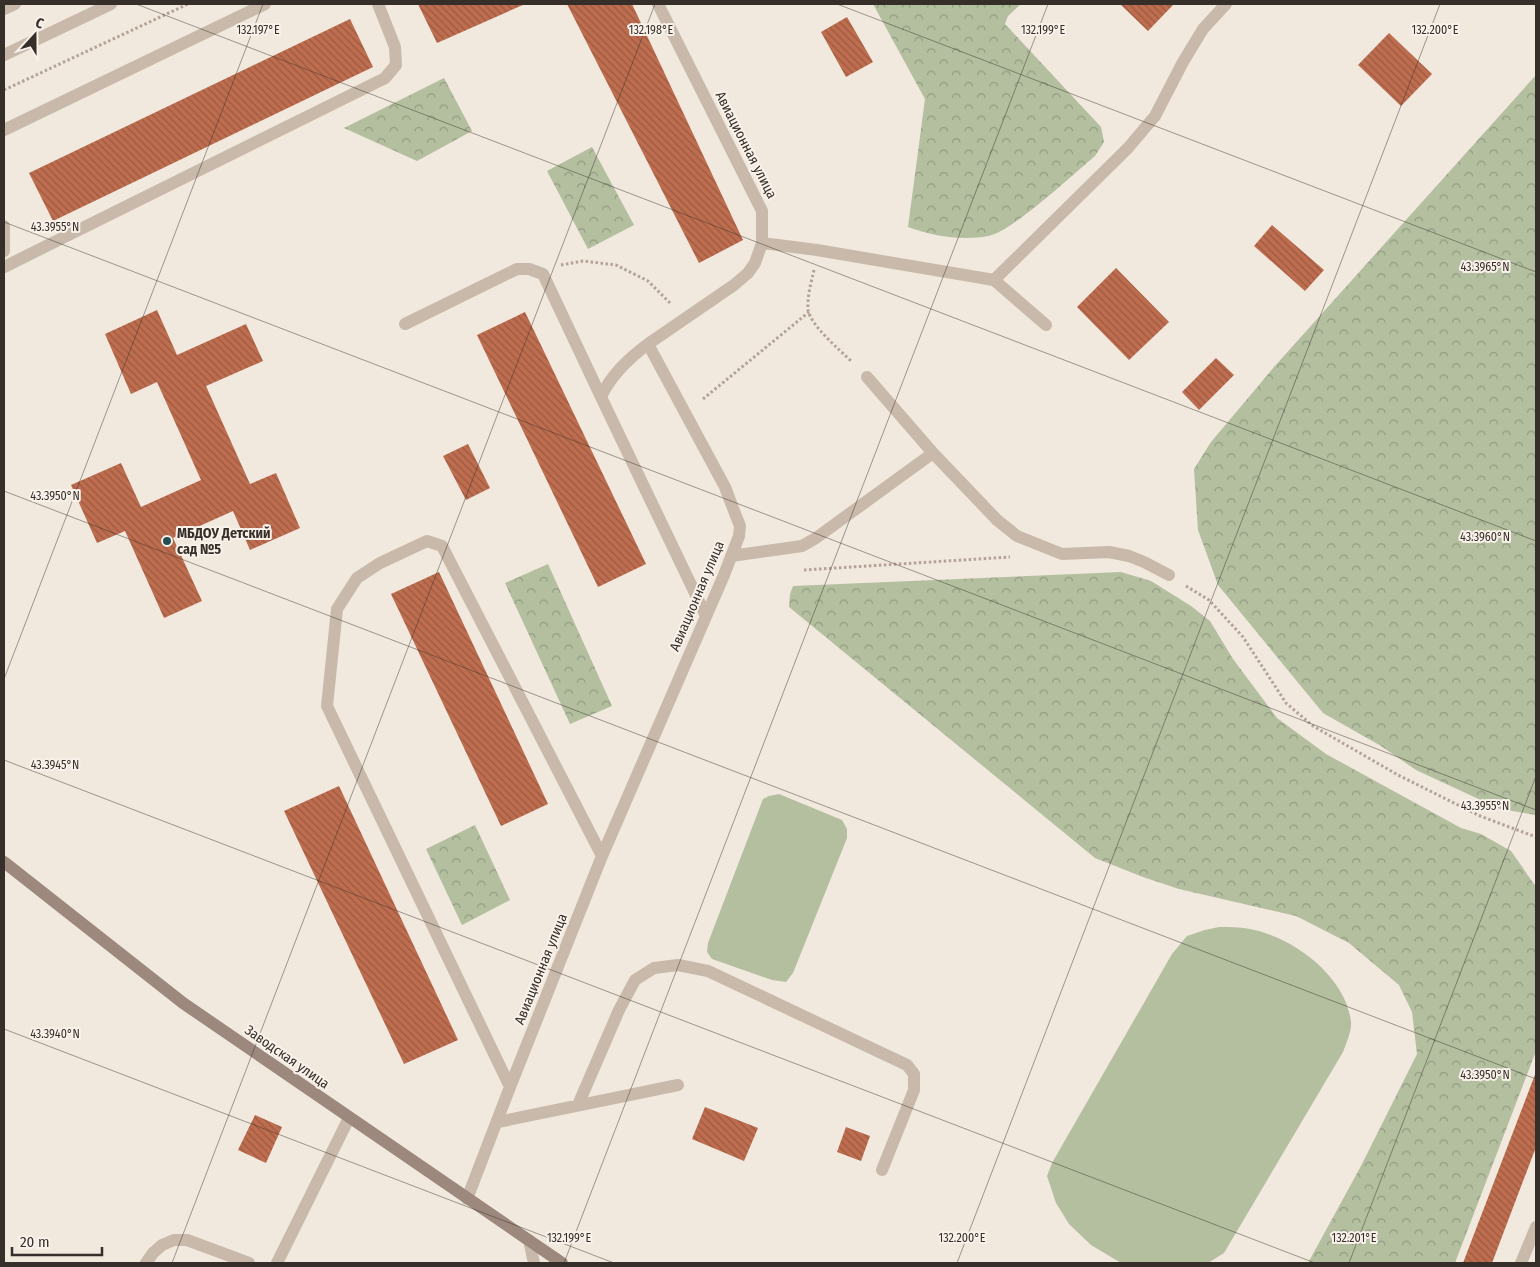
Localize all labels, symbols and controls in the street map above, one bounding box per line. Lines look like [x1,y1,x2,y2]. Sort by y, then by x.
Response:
north arrow [10,10,60,60]
text: С [33,14,47,33]
text: 132.197°E [236,23,280,37]
text: 132.198°E [629,23,674,37]
text: 132.199°E [1021,23,1065,37]
text: 132.200°E [1412,23,1459,37]
street label: Авиационная улица [712,88,780,202]
text: 43.3955°N [31,220,79,234]
text: 43.3965°N [1460,260,1510,274]
text: 43.3950°N [30,489,80,503]
place label: МБДОУ Детский сад №5 [177,525,270,558]
text: 43.3960°N [1460,530,1510,544]
marker: МБДОУ Детский сад №5 [161,535,173,547]
street label: Авиационная улица [666,538,728,654]
text: 43.3945°N [31,758,79,772]
text: 43.3955°N [1461,799,1509,813]
street label: Авиационная улица [511,911,571,1027]
street label: Заводская улица [241,1022,333,1093]
text: 43.3940°N [30,1027,80,1041]
text: 43.3950°N [1460,1068,1510,1082]
scale bar [12,1224,102,1256]
text: 132.199°E [547,1231,591,1245]
text: 132.200°E [939,1231,986,1245]
text: 132.201°E [1331,1231,1377,1245]
text: 20 m [20,1233,50,1251]

